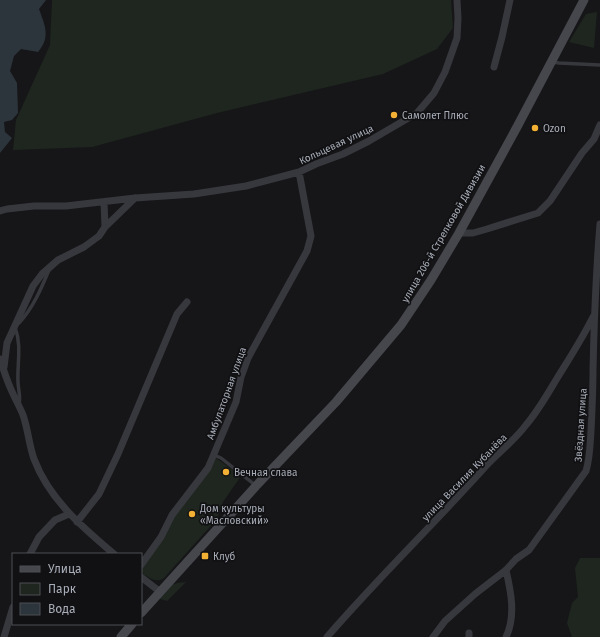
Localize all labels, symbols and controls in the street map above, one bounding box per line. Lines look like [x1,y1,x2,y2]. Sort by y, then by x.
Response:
marker: Самолет Плюс [389,110,399,120]
place label: Самолет Плюс [402,110,469,122]
street label: Кольцевая улица [297,122,375,167]
marker: Ozon [530,123,540,133]
place label: Ozon [543,123,566,135]
street label: улица 206-й Стрелковой Дивизии [399,162,488,305]
street label: Амбулаторная улица [205,346,249,441]
street label: Звёздная улица [571,388,590,462]
street label: улица Василия Кубанёва [419,431,510,524]
marker: Вечная слава [221,467,231,477]
place label: Вечная слава [234,467,298,479]
place label: Дом культуры «Масловский» [199,503,269,527]
marker: Дом культуры «Масловский» [187,509,197,519]
marker: Клуб [200,551,210,561]
place label: Клуб [213,551,236,563]
legend [12,553,142,625]
text: Улица [48,562,82,576]
text: Парк [48,582,77,596]
text: Вода [48,602,75,616]

